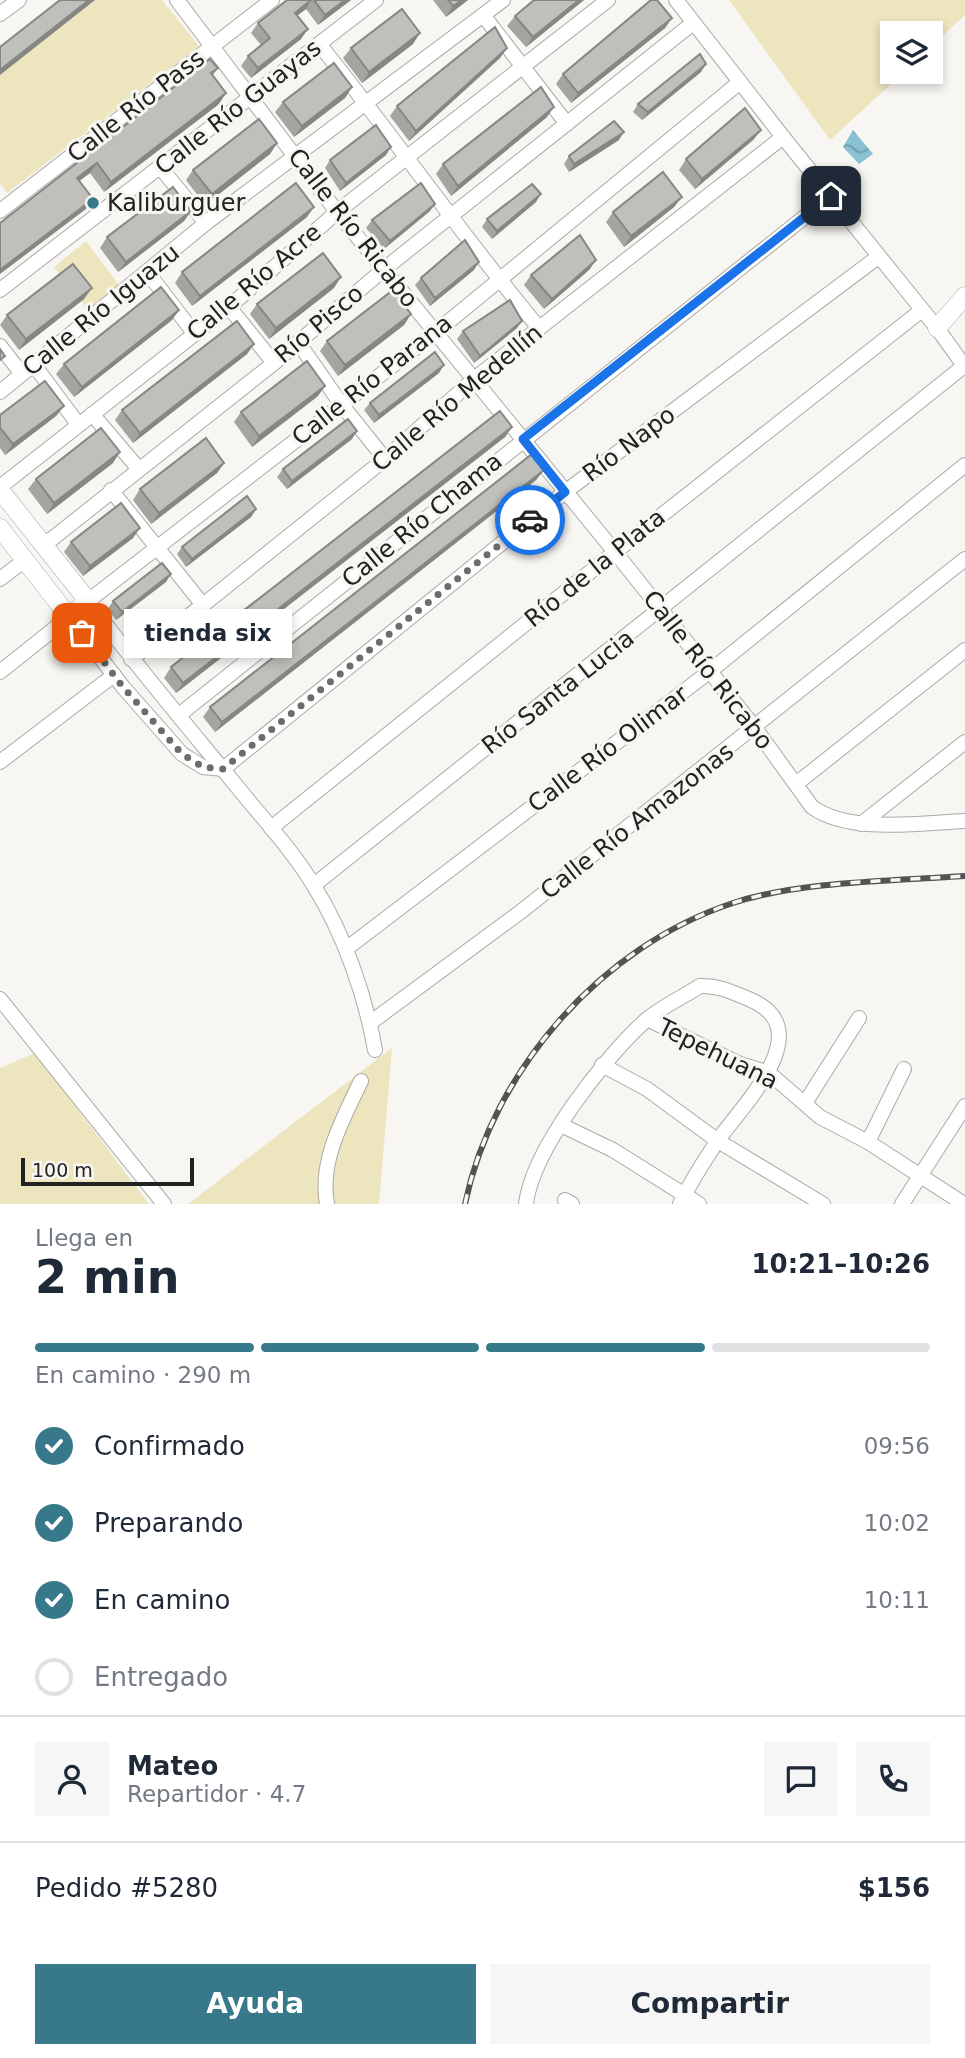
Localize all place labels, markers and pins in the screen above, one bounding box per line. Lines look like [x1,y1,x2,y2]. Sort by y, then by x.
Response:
pin [801,166,861,226]
place label: Kaliburguer [107,189,245,217]
marker: Kaliburguer [85,195,101,211]
pin [52,603,112,663]
callout: tienda six [124,608,292,658]

